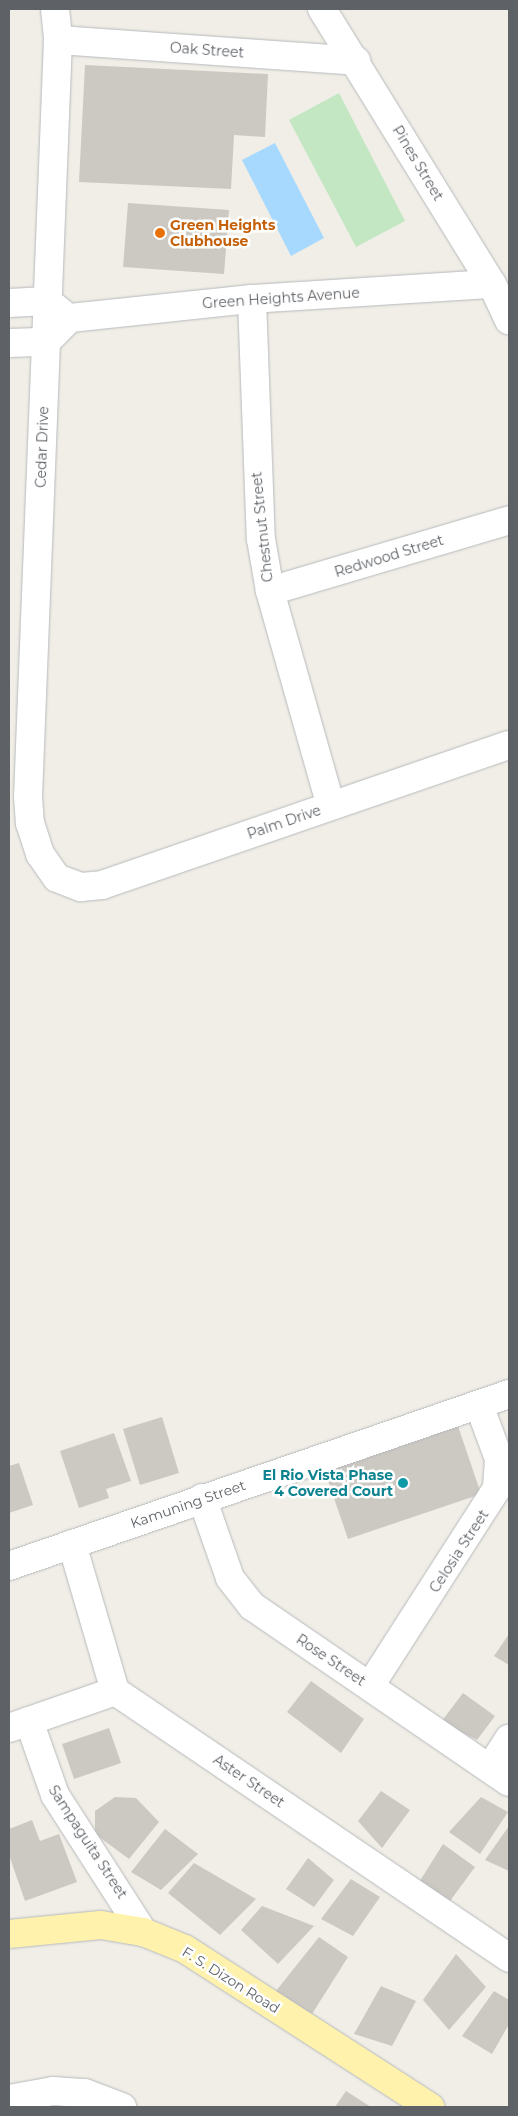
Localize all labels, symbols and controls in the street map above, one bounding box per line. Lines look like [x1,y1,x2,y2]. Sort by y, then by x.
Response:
street label: Oak Street [169,39,245,61]
street label: Pines Street [389,122,447,204]
place label: Green Heights Clubhouse [170,217,275,250]
marker: Green Heights Clubhouse [154,227,166,239]
street label: Green Heights Avenue [202,284,360,312]
street label: Cedar Drive [32,406,52,488]
street label: Chestnut Street [248,471,276,583]
street label: Redwood Street [332,531,446,581]
street label: Palm Drive [245,802,323,842]
place label: El Rio Vista Phase 4 Covered Court [263,1467,393,1500]
street label: Kamuning Street [128,1476,248,1532]
marker: El Rio Vista Phase 4 Covered Court [397,1477,409,1489]
street label: Celosia Street [426,1506,492,1596]
street label: Rose Street [293,1631,369,1689]
street label: Aster Street [210,1751,288,1811]
street label: Sampaguita Street [45,1782,131,1902]
street label: F. S. Dizon Road [179,1943,283,2017]

